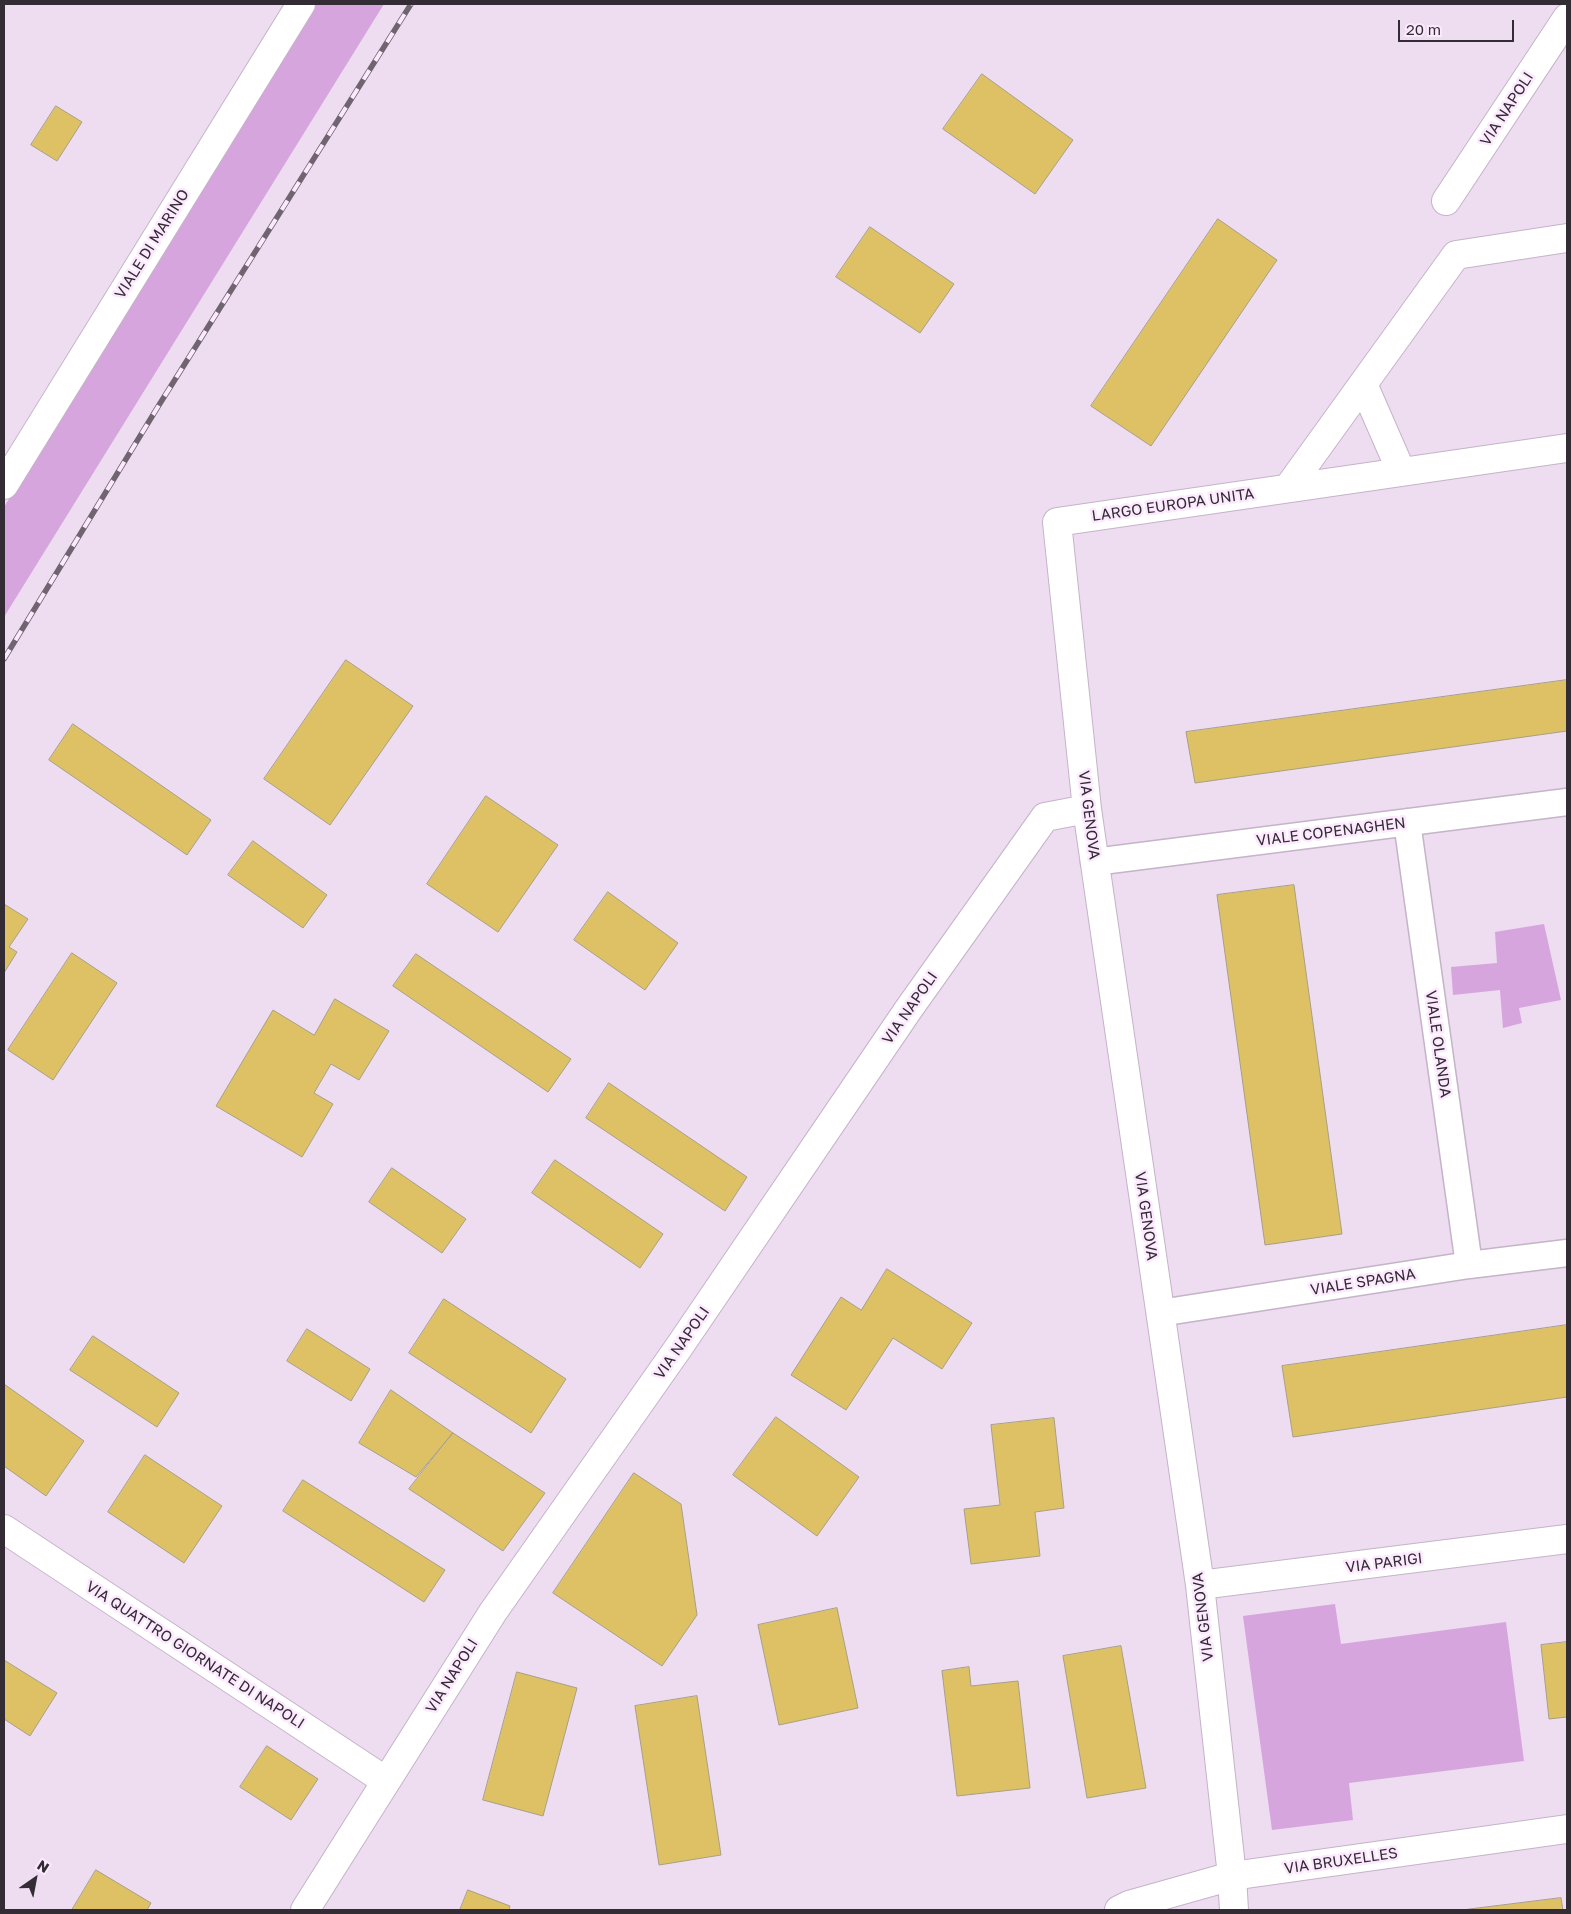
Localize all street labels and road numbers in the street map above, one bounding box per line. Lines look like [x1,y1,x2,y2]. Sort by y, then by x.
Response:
street label: VIA NAPOLI [1477,69,1537,149]
street label: VIALE DI MARINO [111,186,193,302]
street label: LARGO EUROPA UNITA [1091,485,1255,525]
street label: VIA GENOVA [1075,770,1103,860]
street label: VIALE COPENAGHEN [1255,814,1407,850]
street label: VIA NAPOLI [878,968,942,1048]
street label: VIALE OLANDA [1422,989,1454,1099]
street label: VIA GENOVA [1131,1171,1161,1261]
street label: VIALE SPAGNA [1309,1265,1417,1299]
street label: VIA NAPOLI [650,1303,714,1383]
street label: VIA PARIGI [1344,1549,1424,1577]
street label: VIA GENOVA [1189,1572,1217,1662]
street label: VIA QUATTRO GIORNATE DI NAPOLI [82,1577,308,1733]
street label: VIA NAPOLI [422,1636,482,1716]
street label: VIA BRUXELLES [1283,1844,1399,1878]

